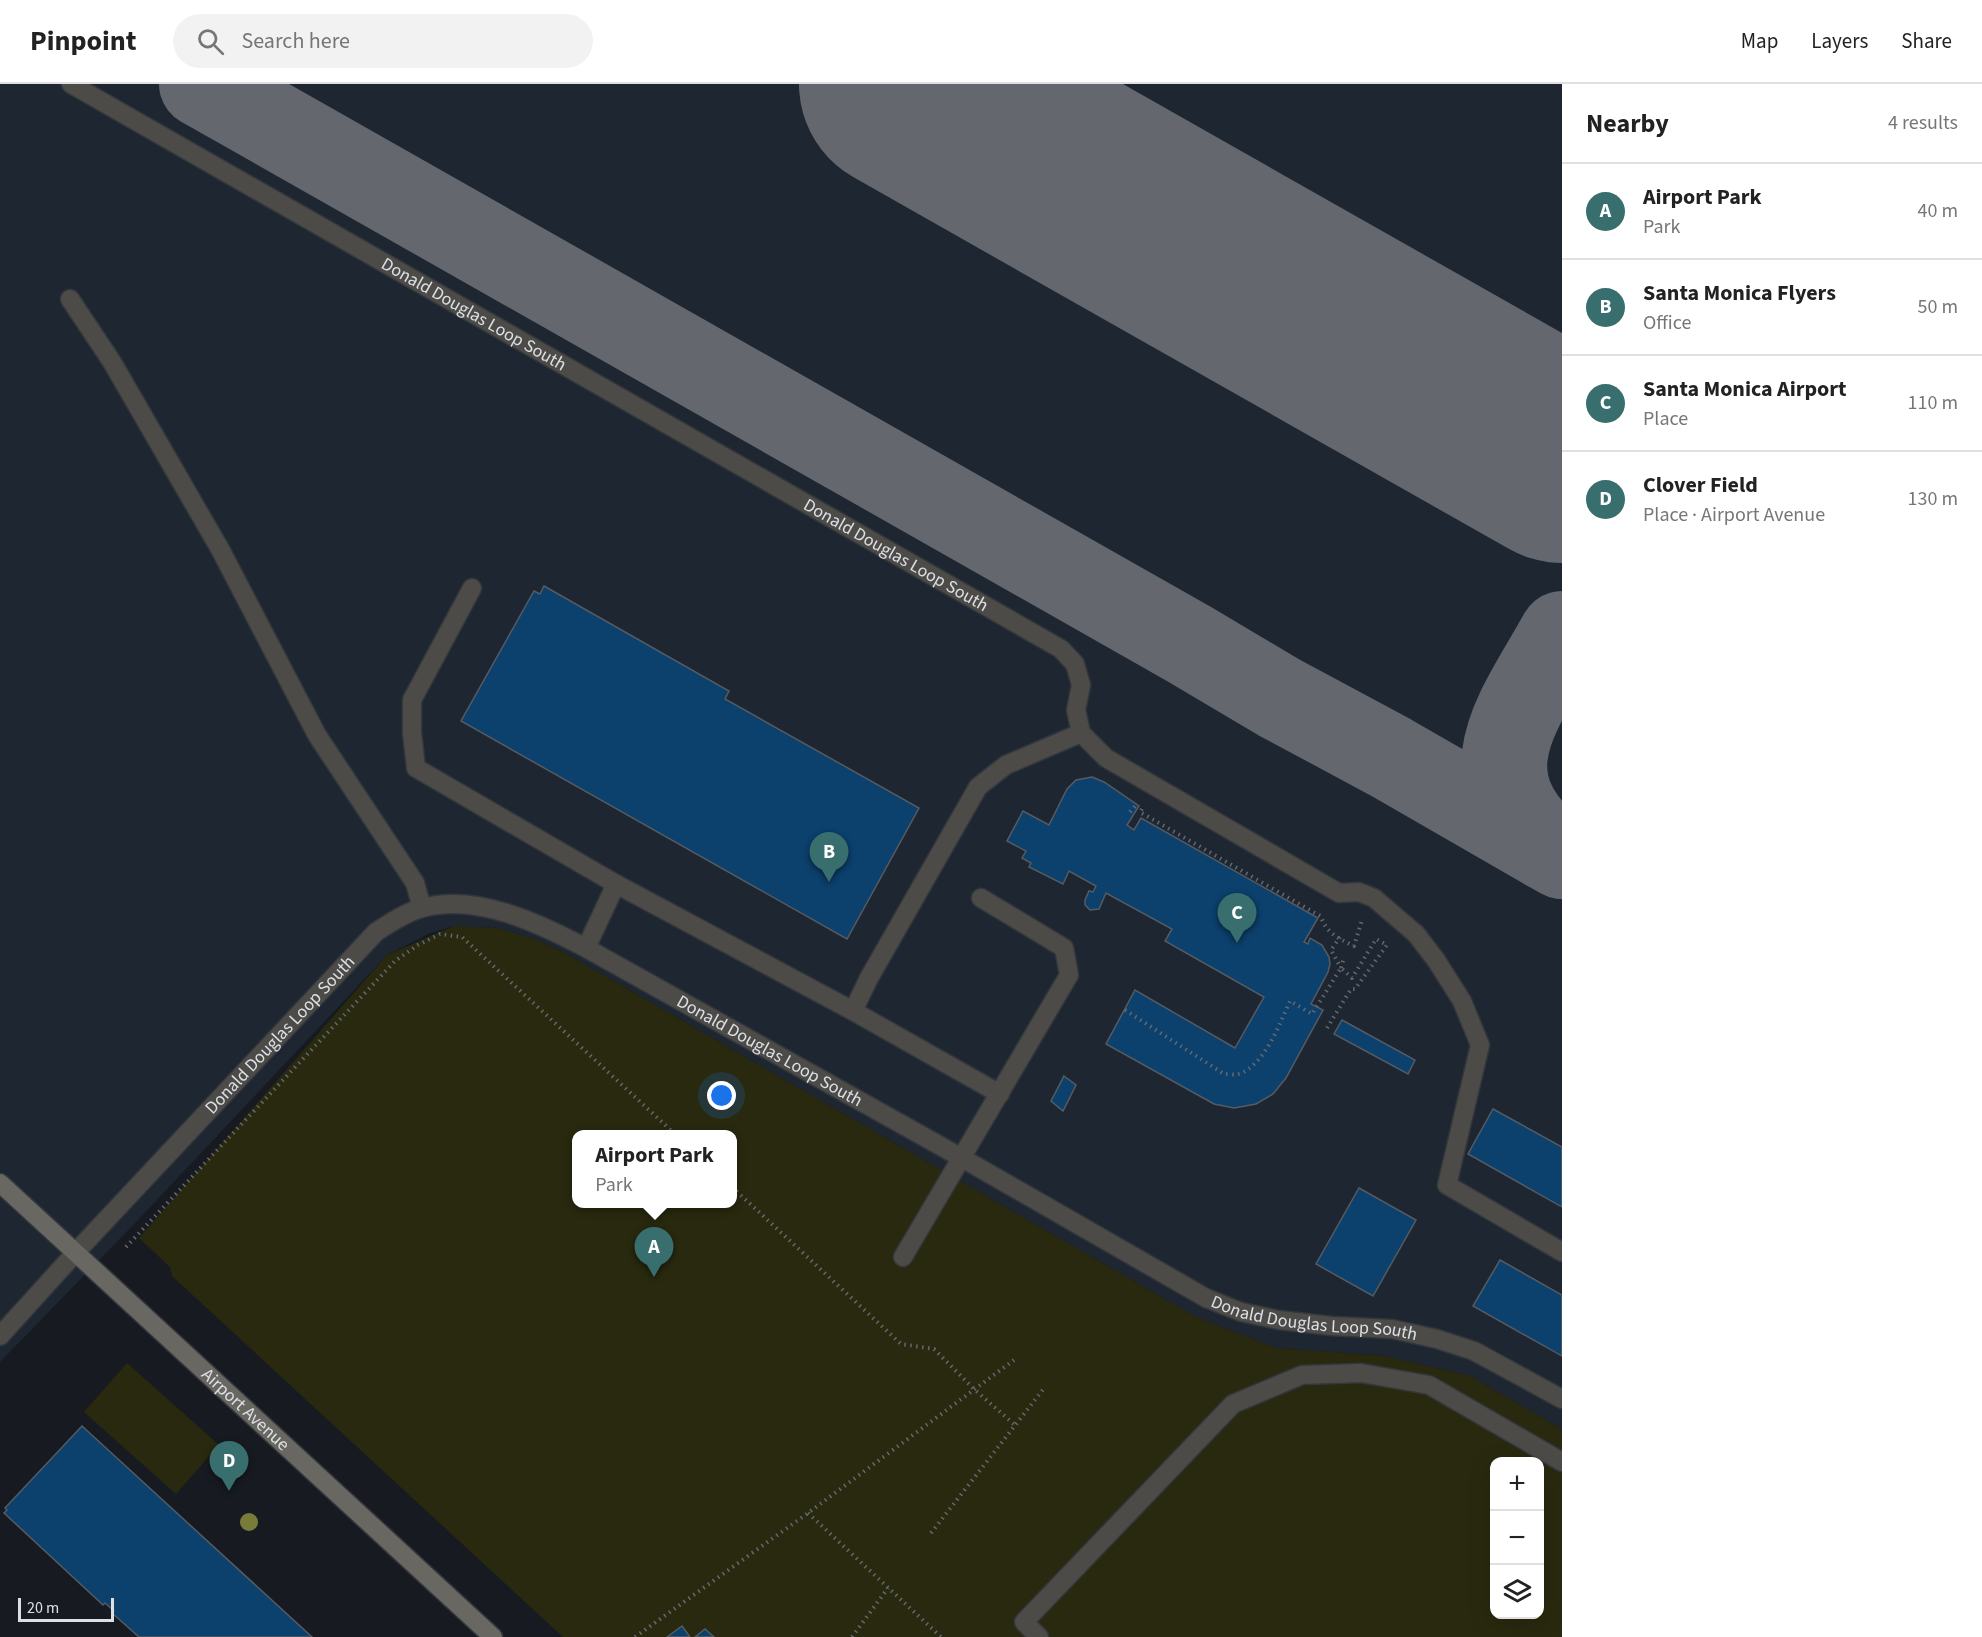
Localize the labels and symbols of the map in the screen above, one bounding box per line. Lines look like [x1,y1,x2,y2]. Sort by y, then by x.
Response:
street label: Donald Douglas Loop South [377,252,571,377]
street label: Donald Douglas Loop South [799,493,993,618]
pin: B [810,832,848,882]
pin: C [1218,894,1256,943]
street label: Donald Douglas Loop South [199,950,361,1120]
street label: Donald Douglas Loop South [672,989,867,1113]
your location [707,1081,736,1110]
pin: A [634,1228,674,1277]
street label: Donald Douglas Loop South [1207,1289,1420,1347]
street label: Airport Avenue [196,1363,295,1457]
pin: D [210,1442,248,1491]
scale bar [18,1595,114,1622]

